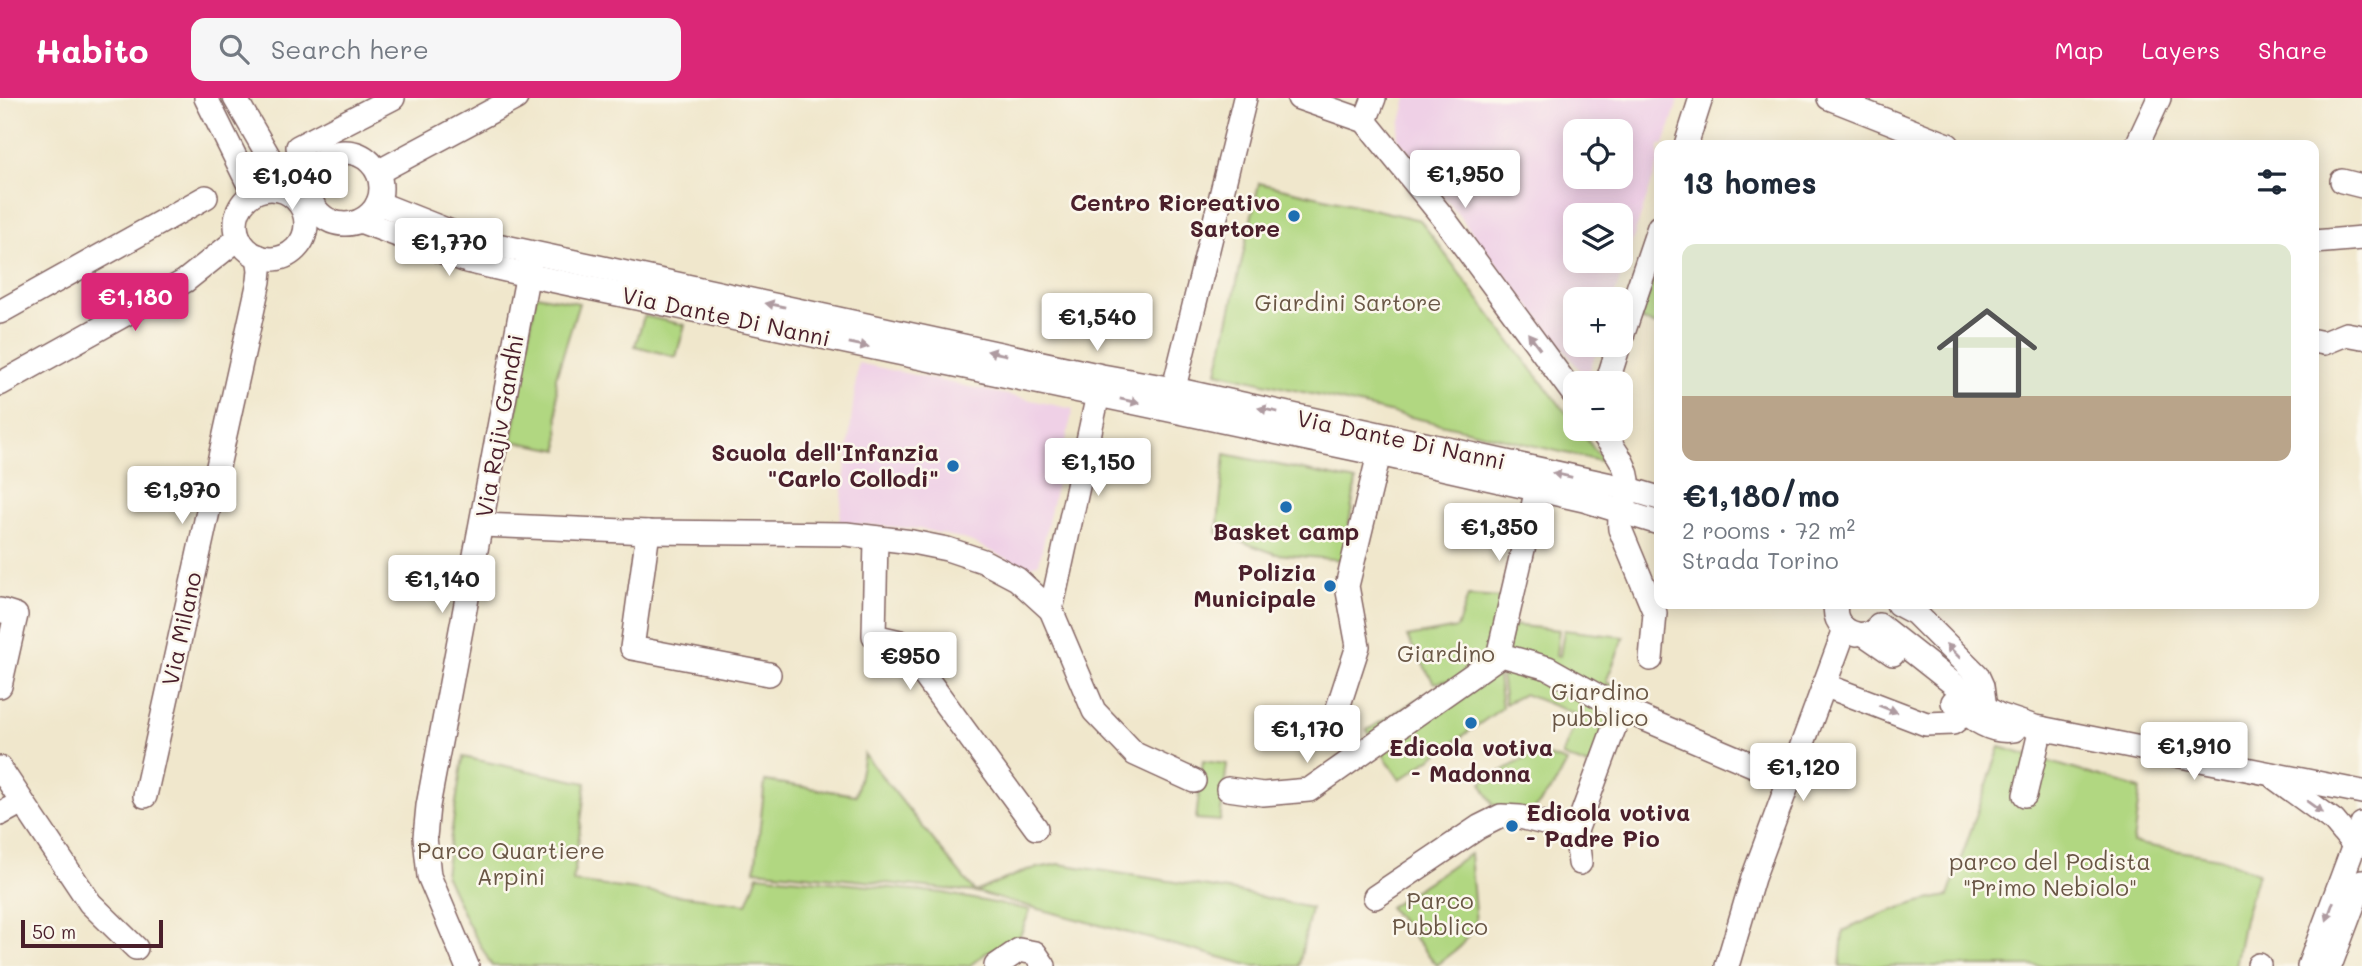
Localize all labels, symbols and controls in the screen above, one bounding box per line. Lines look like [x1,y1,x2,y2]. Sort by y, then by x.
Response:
search box [191,18,681,81]
text: Habito [35,28,149,71]
icon: search [215,30,253,68]
text: Search here [271,32,429,66]
text: Map [2055,34,2103,65]
text: Layers [2141,34,2220,65]
text: Share [2258,34,2327,65]
map controls [1563,119,1633,441]
button: locate [1563,119,1633,189]
pin: €1,950 [1408,150,1522,210]
pin: €1,040 [235,152,349,212]
text: €1,950 [1426,158,1504,188]
text: €1,040 [252,160,332,190]
text: 13 homes [1682,162,1817,202]
icon: filters [2253,163,2291,201]
place label: Centro Ricreativo Sartore [1070,187,1280,243]
button: layers [1563,203,1633,273]
marker: Centro Ricreativo Sartore [1286,208,1302,224]
pin: €1,770 [392,218,506,278]
text: €1,770 [411,226,487,256]
pin: €1,180 [78,274,192,333]
street label: Via Dante Di Nanni [619,279,833,353]
text: €1,180 [97,281,173,311]
park label: Giardini Sartore [1254,287,1442,317]
button: + [1563,287,1633,357]
icon: home [1924,290,2050,416]
pin: €1,540 [1040,294,1154,353]
one-way arrow [764,299,786,310]
text: €1,540 [1058,301,1136,331]
street label: Via Rajiv Gandhi [468,332,530,520]
one-way arrow [1528,332,1542,350]
one-way arrow [848,340,870,351]
one-way arrow [986,348,1008,359]
button: − [1563,371,1633,441]
one-way arrow [1119,396,1141,407]
street label: Via Dante Di Nanni [1294,402,1508,476]
one-way arrow [1257,404,1279,415]
place label: Scuola dell'Infanzia "Carlo Collodi" [711,437,939,493]
pin: €1,150 [1041,438,1155,498]
text: €1,150 [1061,446,1135,476]
marker: Scuola dell'Infanzia "Carlo Collodi" [945,458,961,474]
pin: €1,970 [125,466,239,526]
one-way arrow [1551,470,1573,481]
text: €1,970 [143,474,221,504]
text: €1,180/mo [1682,475,1840,515]
marker: Basket camp [1278,499,1294,515]
pin: €1,350 [1442,504,1556,563]
text: €1,350 [1460,511,1538,541]
text: 2 rooms · 72 m² [1682,515,1855,545]
place label: Basket camp [1213,516,1359,546]
text: Strada Torino [1682,545,1839,575]
pin: €1,140 [385,556,499,615]
place label: Polizia Municipale [1193,557,1316,613]
text: €1,140 [404,563,480,593]
street label: Via Milano [154,569,208,688]
marker: Polizia Municipale [1322,578,1338,594]
pin: €950 [869,632,951,692]
park label: Giardino [1397,638,1495,668]
text: €950 [880,640,940,670]
one-way arrow [1945,643,1961,659]
park label: Giardino pubblico [1551,676,1649,732]
one-way arrow [1878,704,1899,715]
pin: €1,170 [1250,706,1364,765]
text: €1,170 [1270,713,1344,743]
marker: Edicola votiva - Madonna [1463,715,1479,731]
pin: €1,910 [2137,722,2251,782]
text: €1,910 [2157,730,2231,760]
place label: Edicola votiva - Madonna [1389,732,1553,788]
pin: €1,120 [1746,744,1860,803]
text: €1,120 [1766,751,1840,781]
place label: Edicola votiva - Padre Pio [1526,797,1690,853]
one-way arrow [2306,800,2324,814]
marker: Edicola votiva - Padre Pio [1504,818,1520,834]
park label: Parco Quartiere Arpini [417,835,605,891]
park label: parco del Podista "Primo Nebiolo" [1949,846,2151,902]
park label: Parco Pubblico [1392,885,1488,941]
one-way arrow [2324,901,2335,922]
scale bar [21,917,163,949]
text: 50 m [32,919,76,944]

